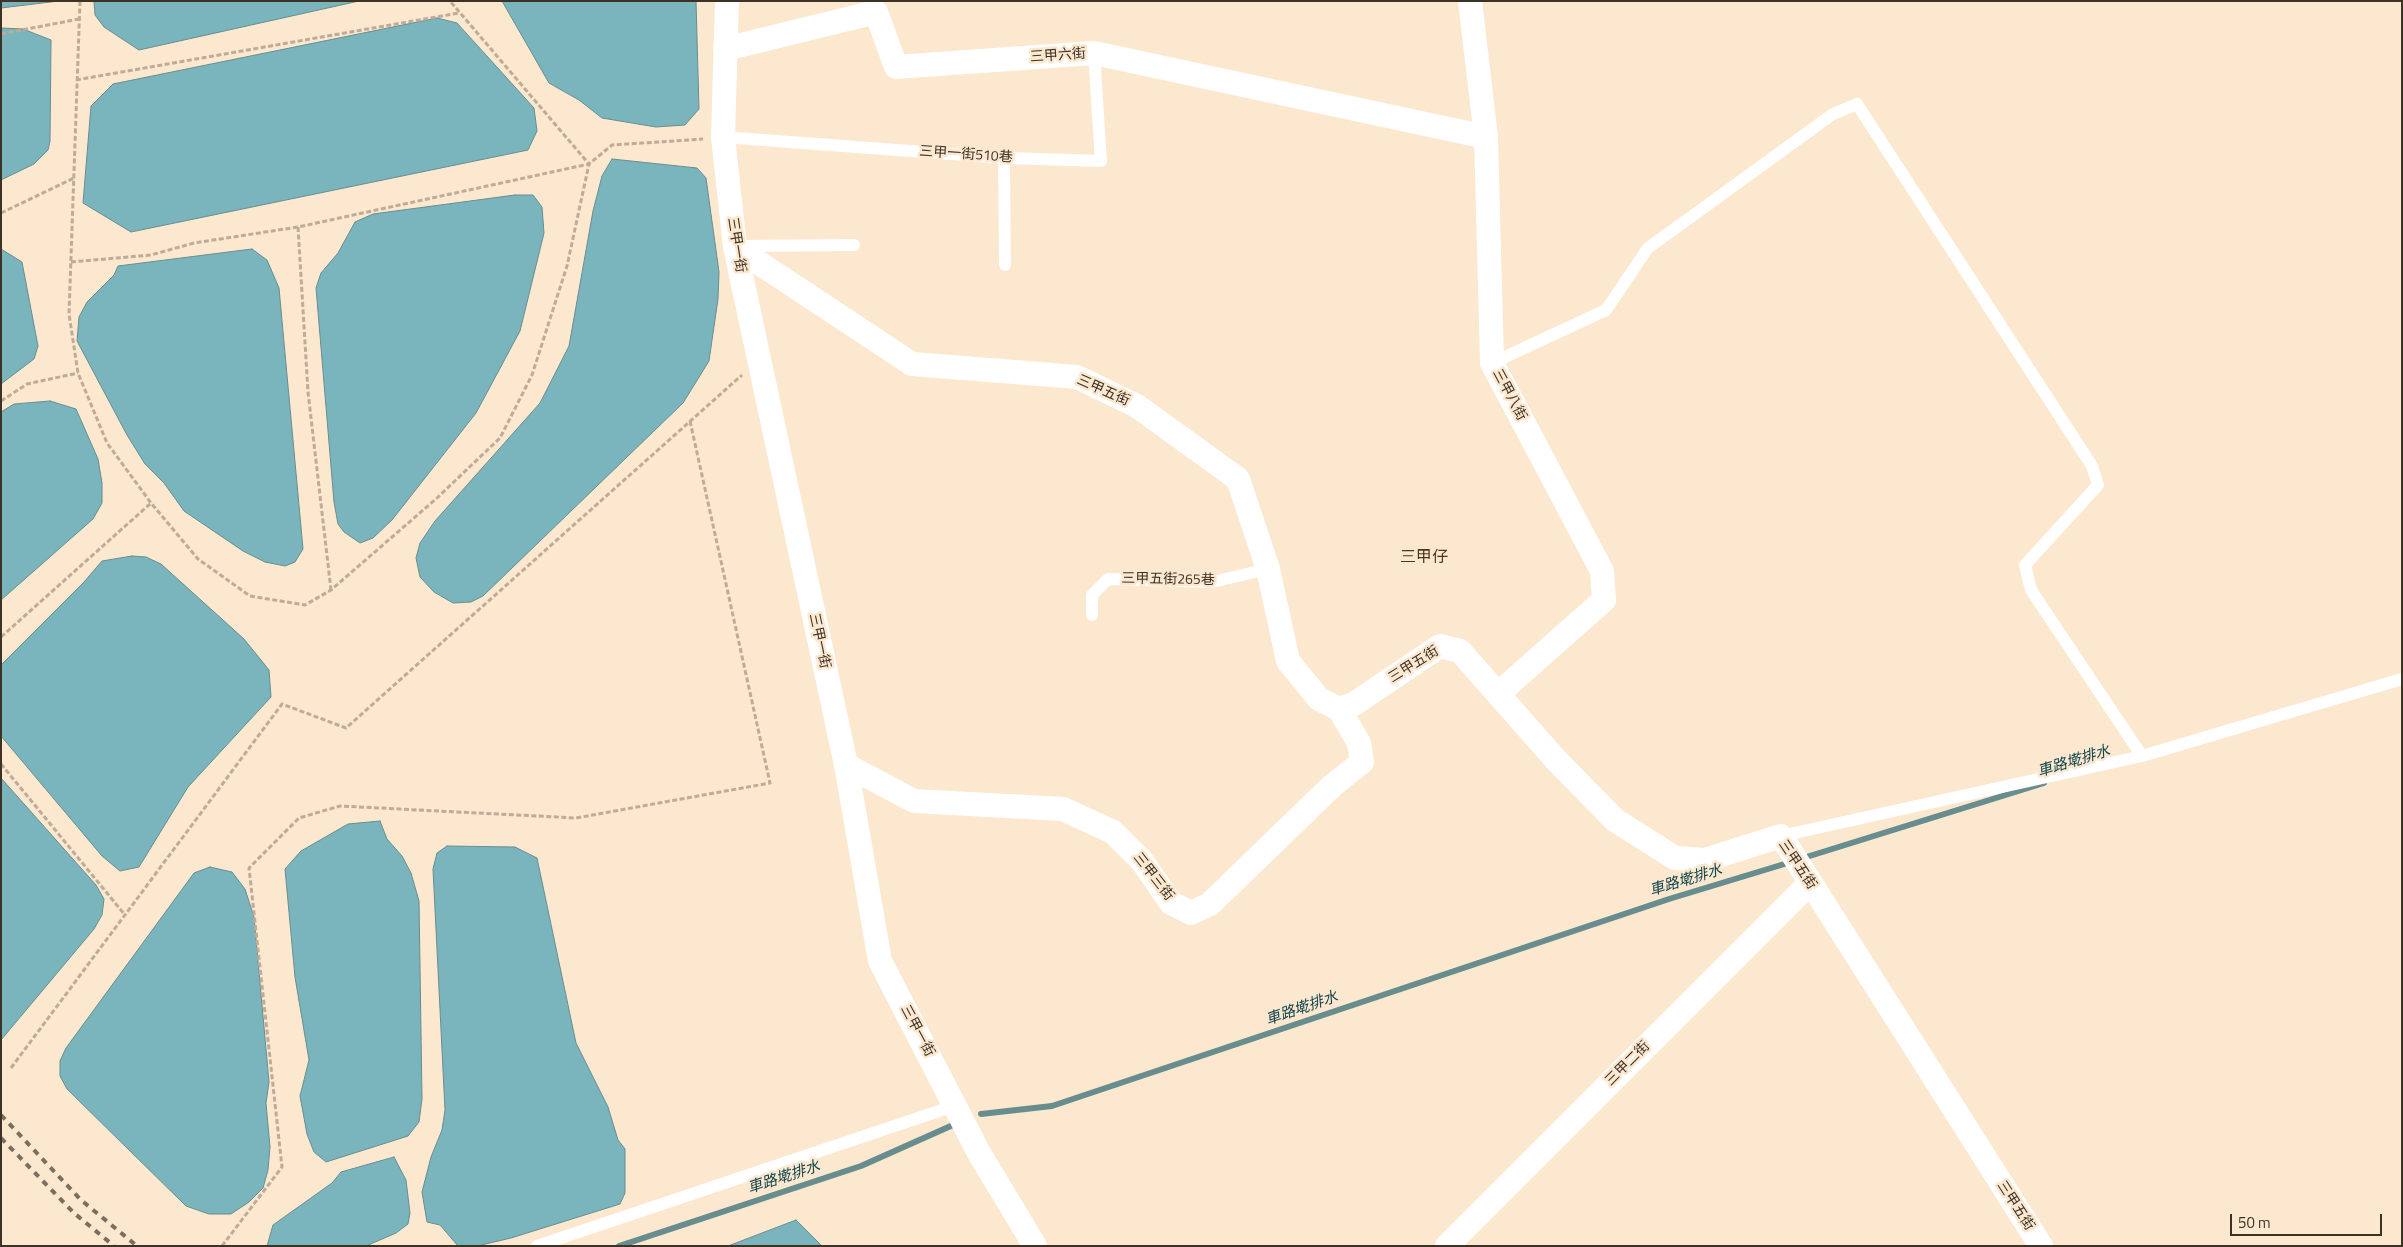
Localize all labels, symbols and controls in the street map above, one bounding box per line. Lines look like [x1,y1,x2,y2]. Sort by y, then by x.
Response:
street label: 三甲六街 [1029,46,1087,66]
street label: 三甲一街510巷 [919,143,1013,167]
street label: 三甲一街 [723,216,749,274]
street label: 三甲八街 [1488,366,1530,424]
street label: 三甲五街 [1074,372,1132,410]
district label: 三甲仔 [1400,548,1448,568]
street label: 三甲五街265巷 [1121,571,1215,589]
street label: 三甲一街 [805,612,833,670]
street label: 三甲五街 [1386,643,1442,687]
water label: 車路墘排水 [2036,742,2112,782]
street label: 三甲五街 [1774,837,1820,893]
street label: 三甲三街 [1129,850,1177,904]
water label: 車路墘排水 [1648,861,1724,901]
water label: 車路墘排水 [1264,988,1340,1030]
street label: 三甲一街 [896,1002,938,1060]
street label: 三甲二街 [1602,1038,1654,1090]
water label: 車路墘排水 [746,1158,822,1198]
street label: 三甲五街 [1993,1178,2037,1234]
scale bar [2233,1204,2386,1236]
text: 50 m [2238,1211,2271,1234]

